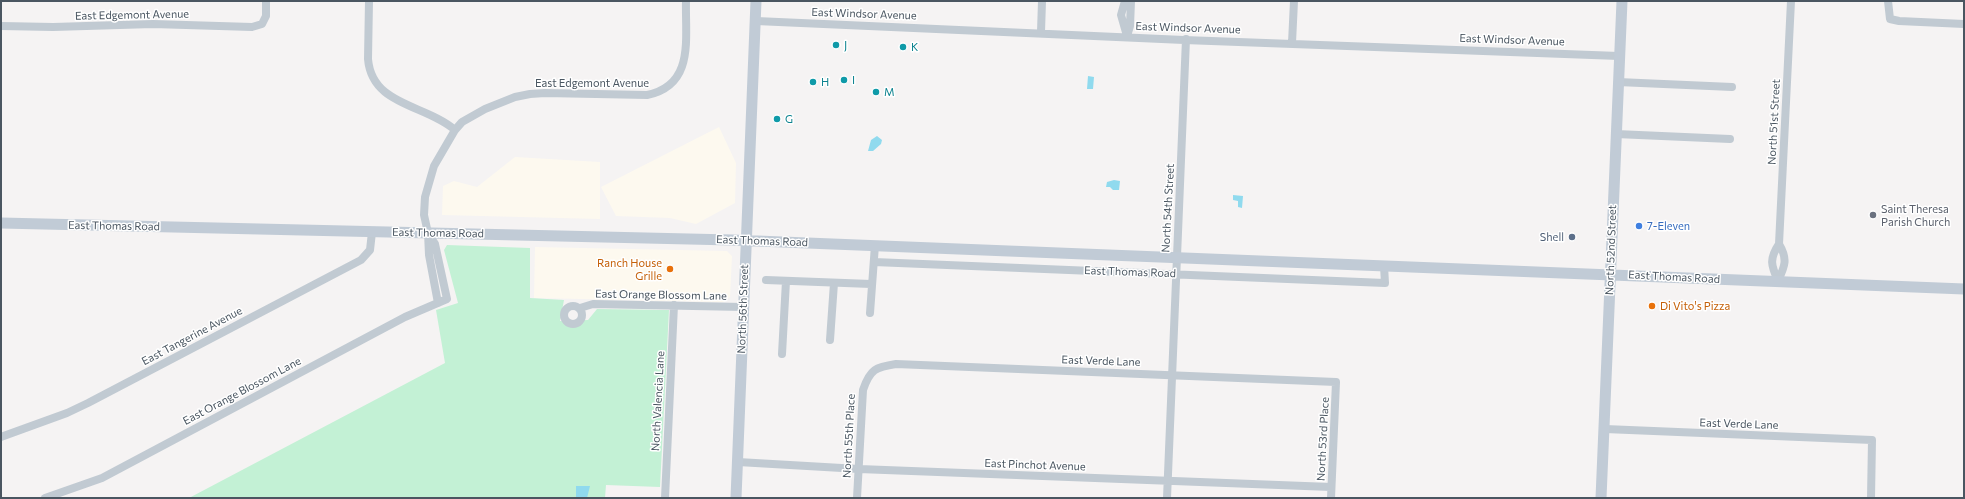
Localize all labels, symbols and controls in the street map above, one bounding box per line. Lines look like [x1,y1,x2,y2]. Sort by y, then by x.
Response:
street label: East Windsor Avenue [811,6,917,22]
street label: East Edgemont Avenue [75,7,189,23]
street label: East Windsor Avenue [1135,20,1241,36]
street label: East Windsor Avenue [1459,32,1565,48]
place label: J [844,38,847,52]
marker: J [831,40,841,50]
place label: K [911,40,918,54]
marker: K [898,42,908,52]
place label: I [852,73,855,87]
place label: H [821,75,829,89]
marker: I [839,75,849,85]
street label: East Edgemont Avenue [535,76,649,90]
marker: H [808,77,818,87]
street label: North 51st Street [1765,79,1783,165]
place label: M [884,85,895,99]
marker: M [871,87,881,97]
place label: G [785,112,793,126]
marker: G [772,114,782,124]
street label: North 54th Street [1159,163,1177,253]
place label: Saint Theresa Parish Church [1881,202,1950,228]
street label: North 52nd Street [1603,205,1619,295]
marker: Saint Theresa Parish Church [1868,210,1878,220]
street label: East Thomas Road [68,219,160,233]
place label: 7-Eleven [1647,219,1690,233]
marker: 7-Eleven [1634,221,1644,231]
street label: East Thomas Road [392,226,484,240]
place label: Shell [1540,230,1564,244]
marker: Shell [1567,232,1577,242]
street label: East Thomas Road [716,233,808,249]
place label: Ranch House Grille [597,256,662,282]
marker: Ranch House Grille [665,264,675,274]
street label: North 56th Street [735,264,751,354]
street label: East Thomas Road [1084,264,1176,280]
street label: East Thomas Road [1628,268,1720,286]
street label: East Orange Blossom Lane [595,287,727,303]
place label: Di Vito's Pizza [1660,299,1730,313]
marker: Di Vito's Pizza [1647,301,1657,311]
street label: East Tangerine Avenue [140,304,244,368]
street label: North Valencia Lane [649,351,667,451]
street label: East Verde Lane [1061,353,1141,369]
street label: East Orange Blossom Lane [181,354,303,428]
street label: North 55th Place [840,393,858,479]
street label: North 53rd Place [1314,397,1332,481]
street label: East Verde Lane [1699,416,1779,432]
street label: East Pinchot Avenue [984,457,1086,473]

